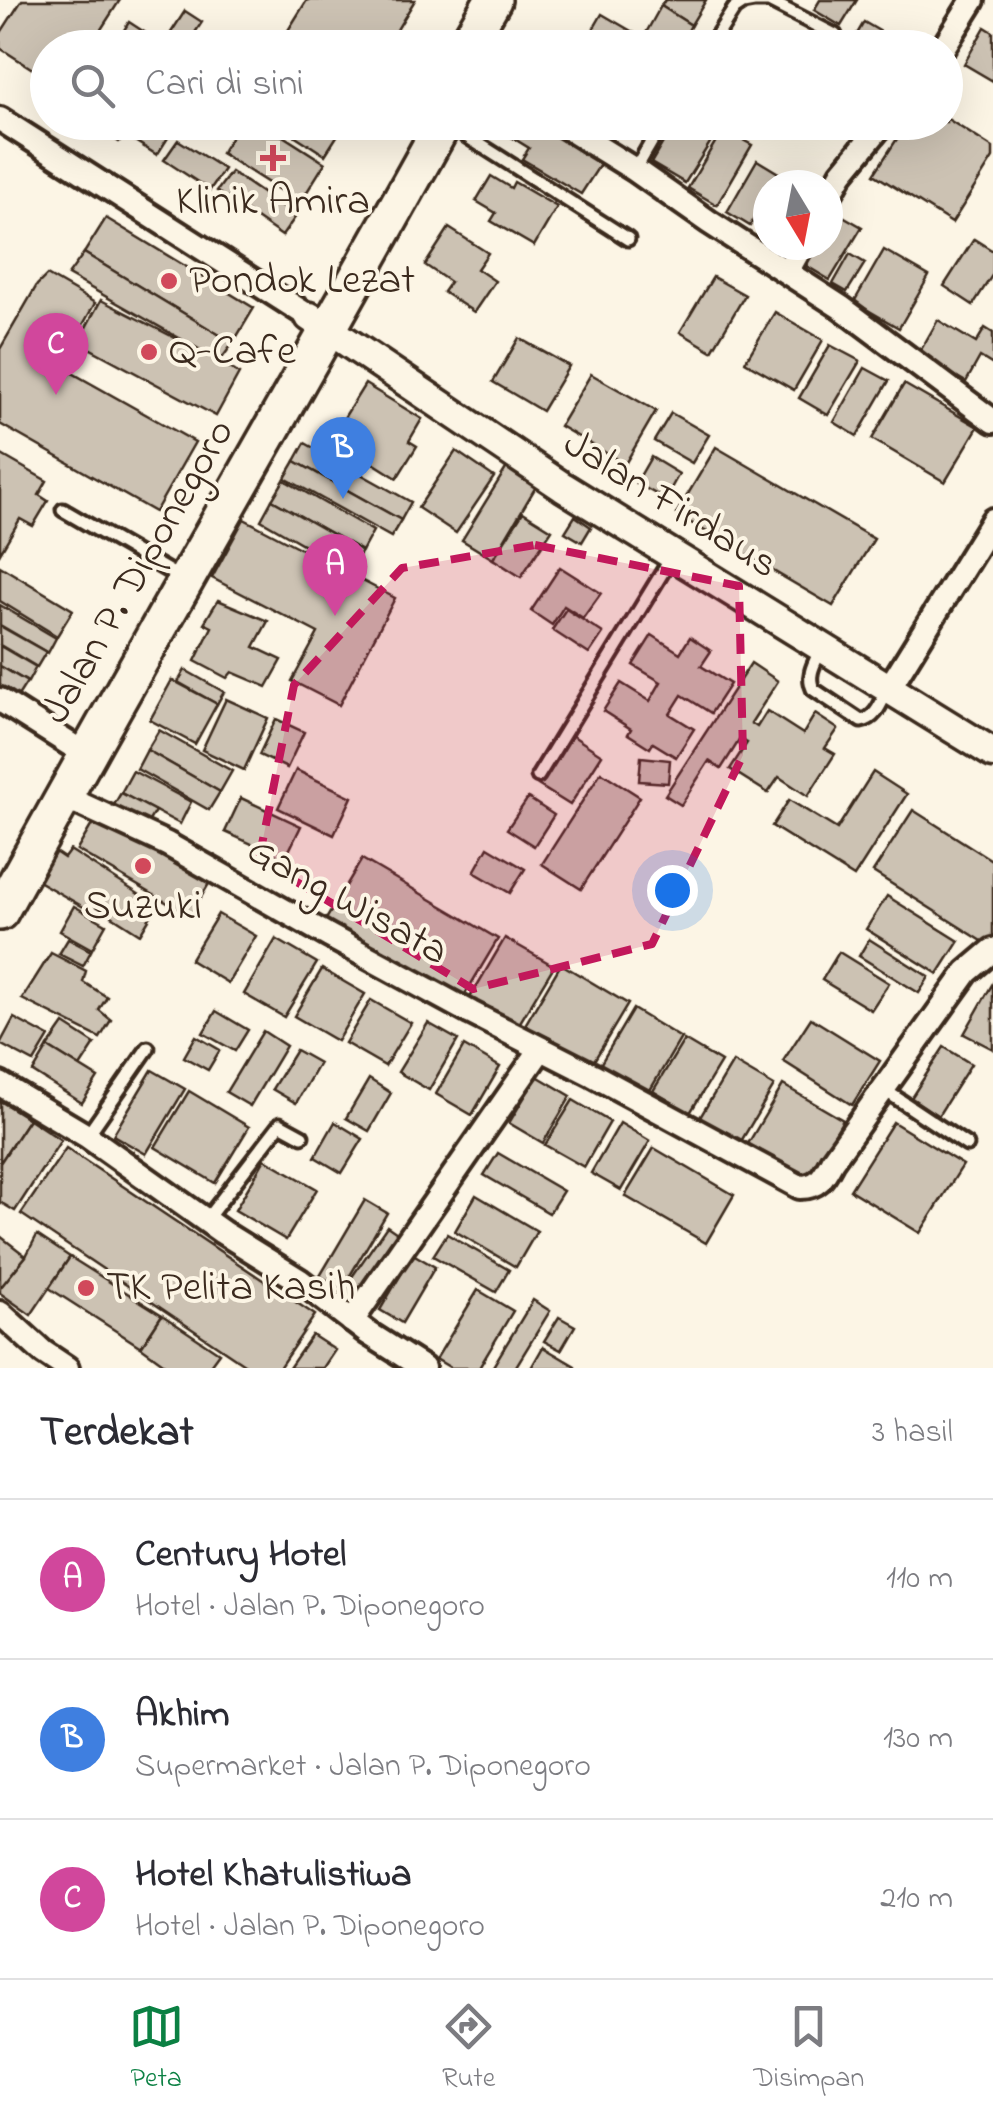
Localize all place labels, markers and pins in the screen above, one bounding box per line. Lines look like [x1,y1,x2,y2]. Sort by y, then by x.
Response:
marker: Klinik Amira [260,145,286,171]
place label: Klinik Amira [176,172,370,233]
place label: Pondok Lezat [189,251,415,312]
marker: Pondok Lezat [158,270,180,292]
pin: C [23,312,88,395]
place label: Q-Cafe [169,322,296,383]
marker: Q-Cafe [138,341,160,363]
pin: B [310,416,376,499]
pin: A [302,534,368,616]
marker: Suzuki [132,855,154,877]
place label: Suzuki [84,877,202,938]
place label: TK Pelita Kasih [106,1258,355,1319]
marker: TK Pelita Kasih [75,1277,97,1299]

